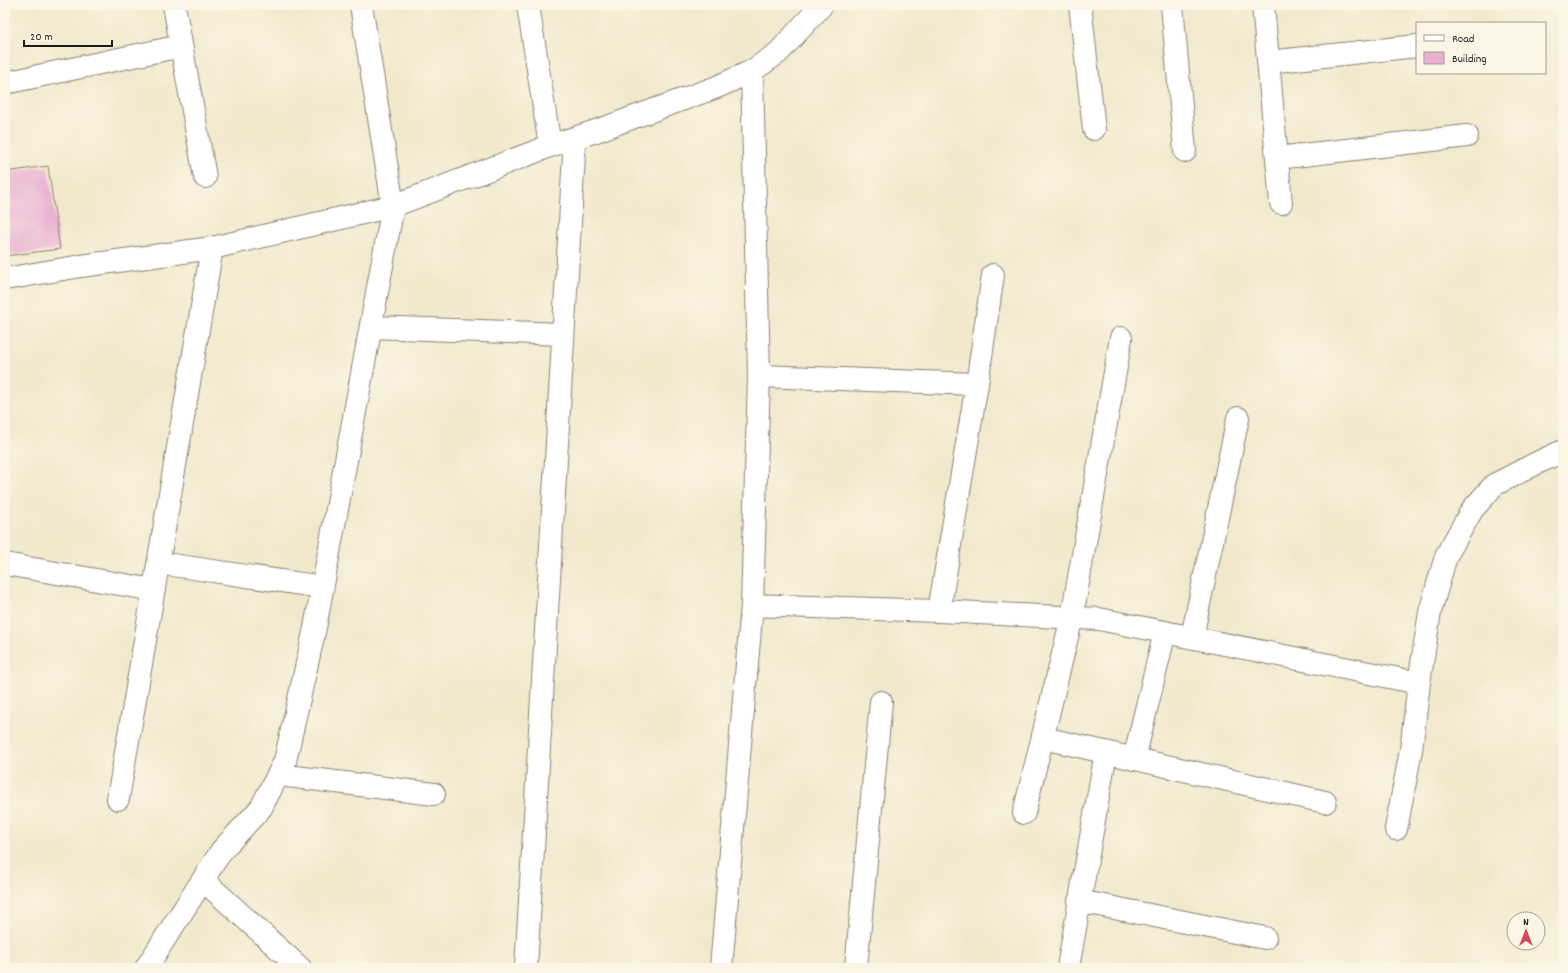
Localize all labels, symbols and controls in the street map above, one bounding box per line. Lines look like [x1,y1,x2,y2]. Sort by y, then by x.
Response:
scale bar [24,22,112,48]
legend [1416,22,1546,74]
text: 20 m [30,29,53,46]
text: Road [1452,31,1474,48]
text: Building [1452,51,1487,68]
north arrow [1506,911,1546,951]
text: N [1523,915,1529,931]

